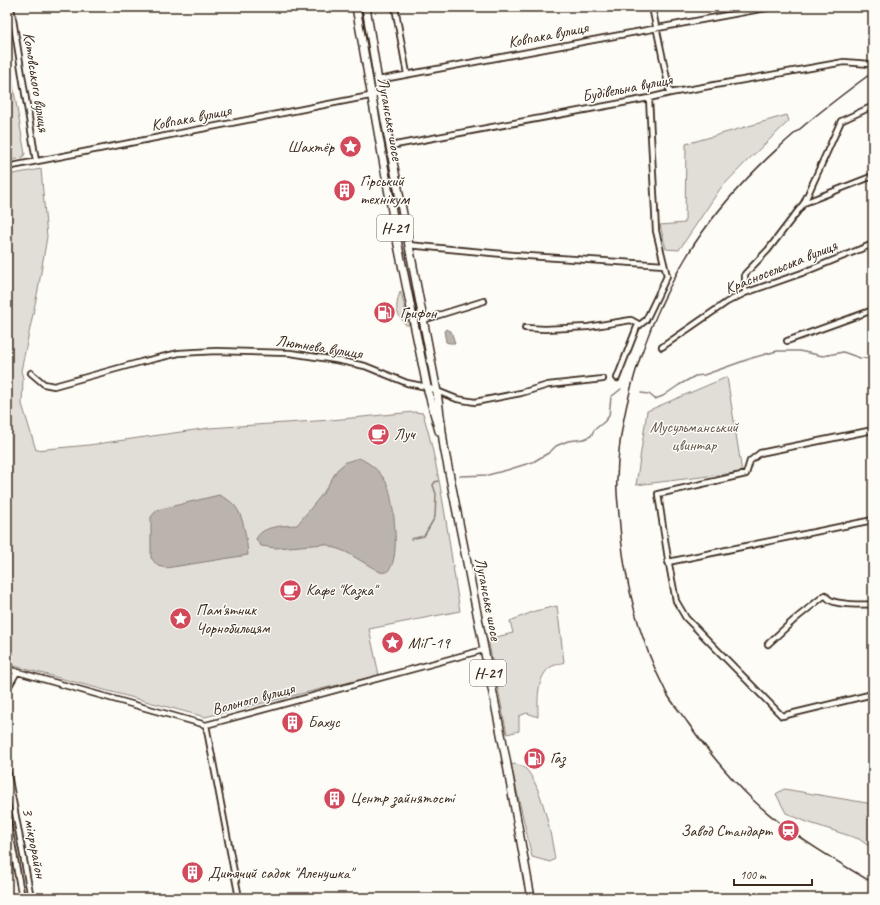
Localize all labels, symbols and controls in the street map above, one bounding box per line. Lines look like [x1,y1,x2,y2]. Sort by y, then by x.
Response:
street label: Ковпака вулиця [506,17,591,53]
street label: Котовського вулиця [18,31,54,134]
street label: Будівельна вулиця [580,69,675,106]
street label: Луганське шосе [373,76,407,164]
street label: Ковпака вулиця [149,100,234,136]
place icon: Шахтёр [337,134,363,160]
place label: Шахтёр [288,137,335,157]
place label: Гірський технікум [360,171,411,209]
building icon: Гірський технікум [332,177,358,203]
road number: Н-21 [377,215,413,241]
street label: Красносельська вулиця [722,235,841,299]
fuel station icon: Грифон [372,300,398,326]
place label: Грифон [400,303,438,323]
street label: Лютнева вулиця [274,330,365,364]
park label: Мусульманський цвинтар [650,417,740,455]
cafe icon: Луч [366,421,392,447]
place label: Луч [394,424,416,444]
street label: Луганське шосе [470,556,506,644]
cafe icon: Кафе "Казка" [277,577,303,603]
place label: Кафе "Казка" [306,580,380,600]
place label: Пам'ятник Чорнобильцям [196,600,270,638]
place icon: Пам'ятник Чорнобильцям [167,606,193,632]
place icon: МіГ-19 [380,630,406,656]
place label: МіГ-19 [408,633,451,653]
road number: Н-21 [470,660,506,686]
street label: Вольного вулиця [210,678,298,720]
building icon: Бахус [280,709,306,735]
place label: Бахус [308,712,341,732]
fuel station icon: Газ [521,745,547,771]
place label: Газ [550,748,567,768]
building icon: Центр зайнятості [321,785,347,811]
place label: Центр зайнятості [350,788,456,808]
street label: 3 мікрорайон [17,806,51,881]
station icon: Завод Стандарт [775,818,801,844]
place label: Завод Стандарт [681,821,774,841]
building icon: Дитячий садок "Аленушка" [180,860,206,886]
scale bar [734,861,812,887]
place label: Дитячий садок "Аленушка" [208,863,356,883]
text: 100 m [740,867,767,883]

